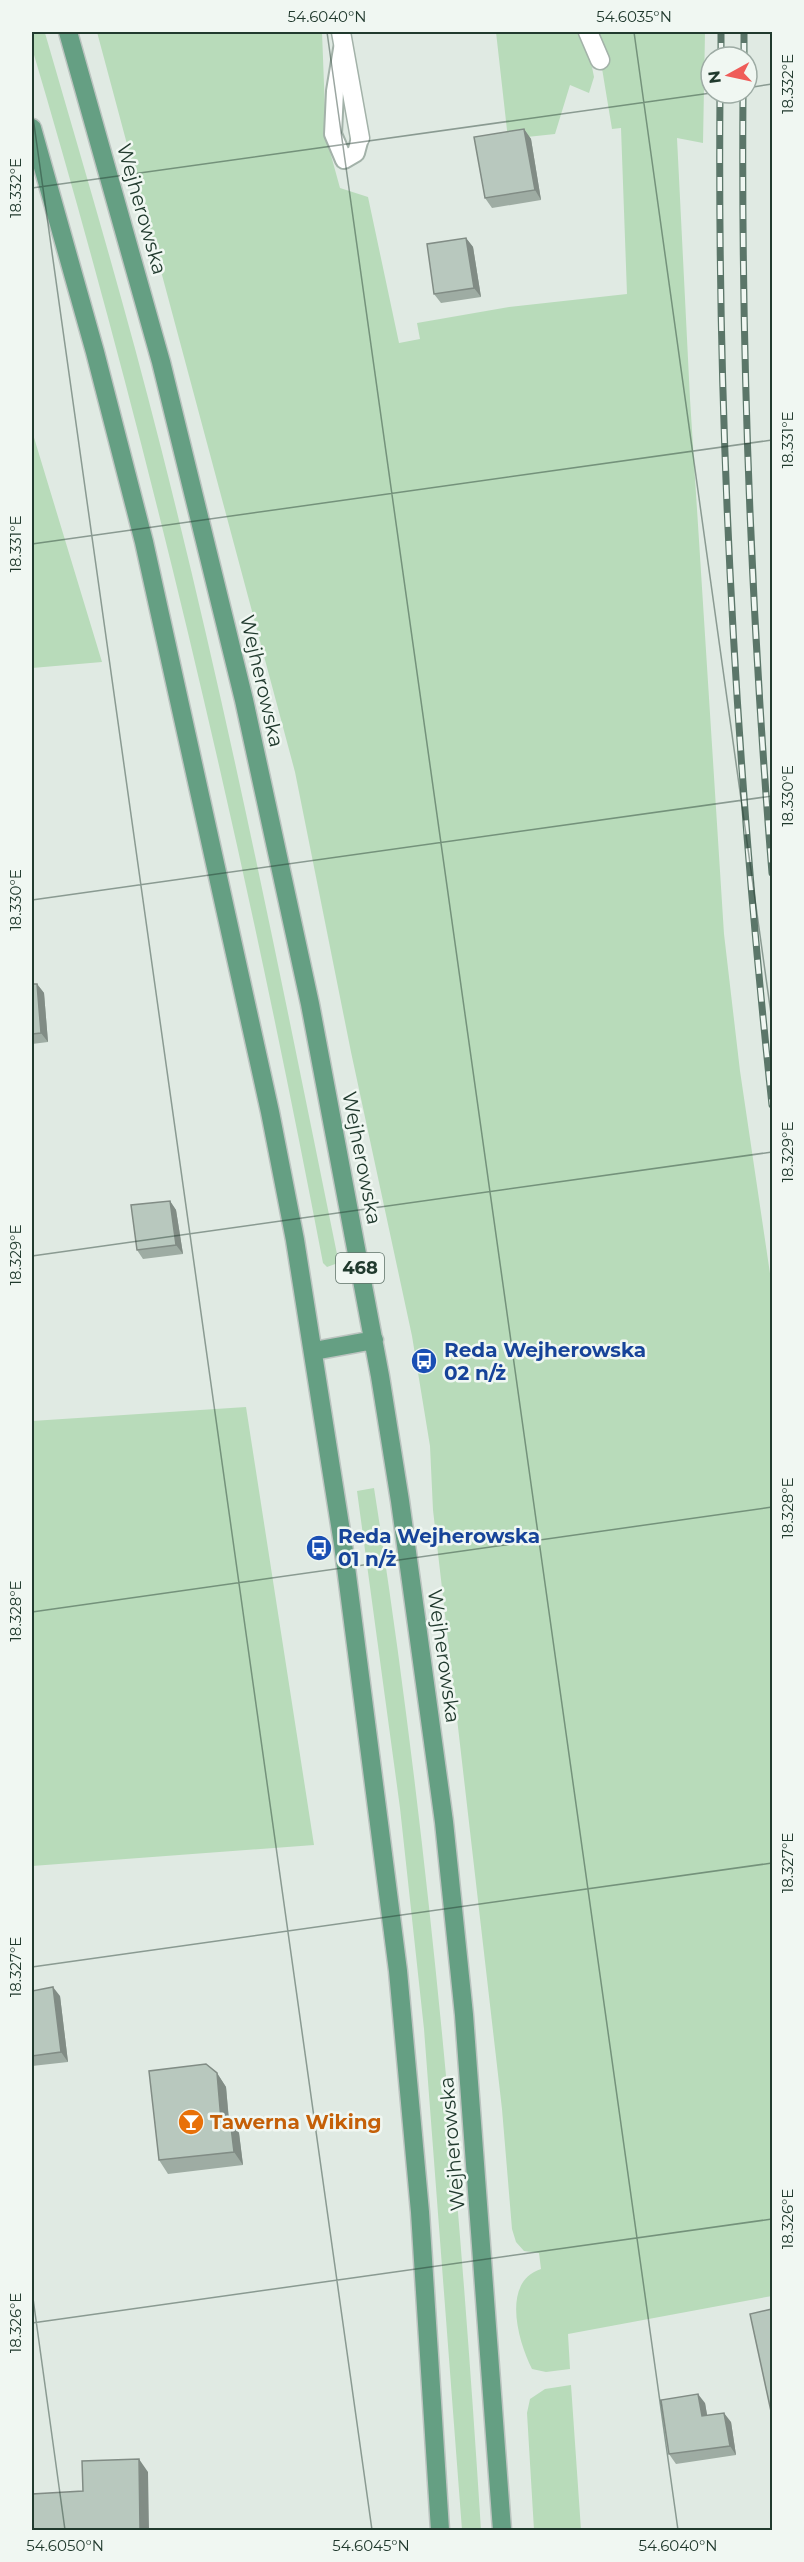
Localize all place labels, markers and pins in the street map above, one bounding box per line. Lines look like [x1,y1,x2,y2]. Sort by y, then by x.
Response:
place label: Reda Wejherowska 02 n/ż [444,1338,646,1385]
bus stop icon: Reda Wejherowska 02 n/ż [409,1346,439,1376]
place label: Reda Wejherowska 01 n/ż [338,1524,540,1571]
bus stop icon: Reda Wejherowska 01 n/ż [304,1533,334,1563]
bar icon: Tawerna Wiking [176,2107,206,2137]
place label: Tawerna Wiking [210,2110,382,2134]

